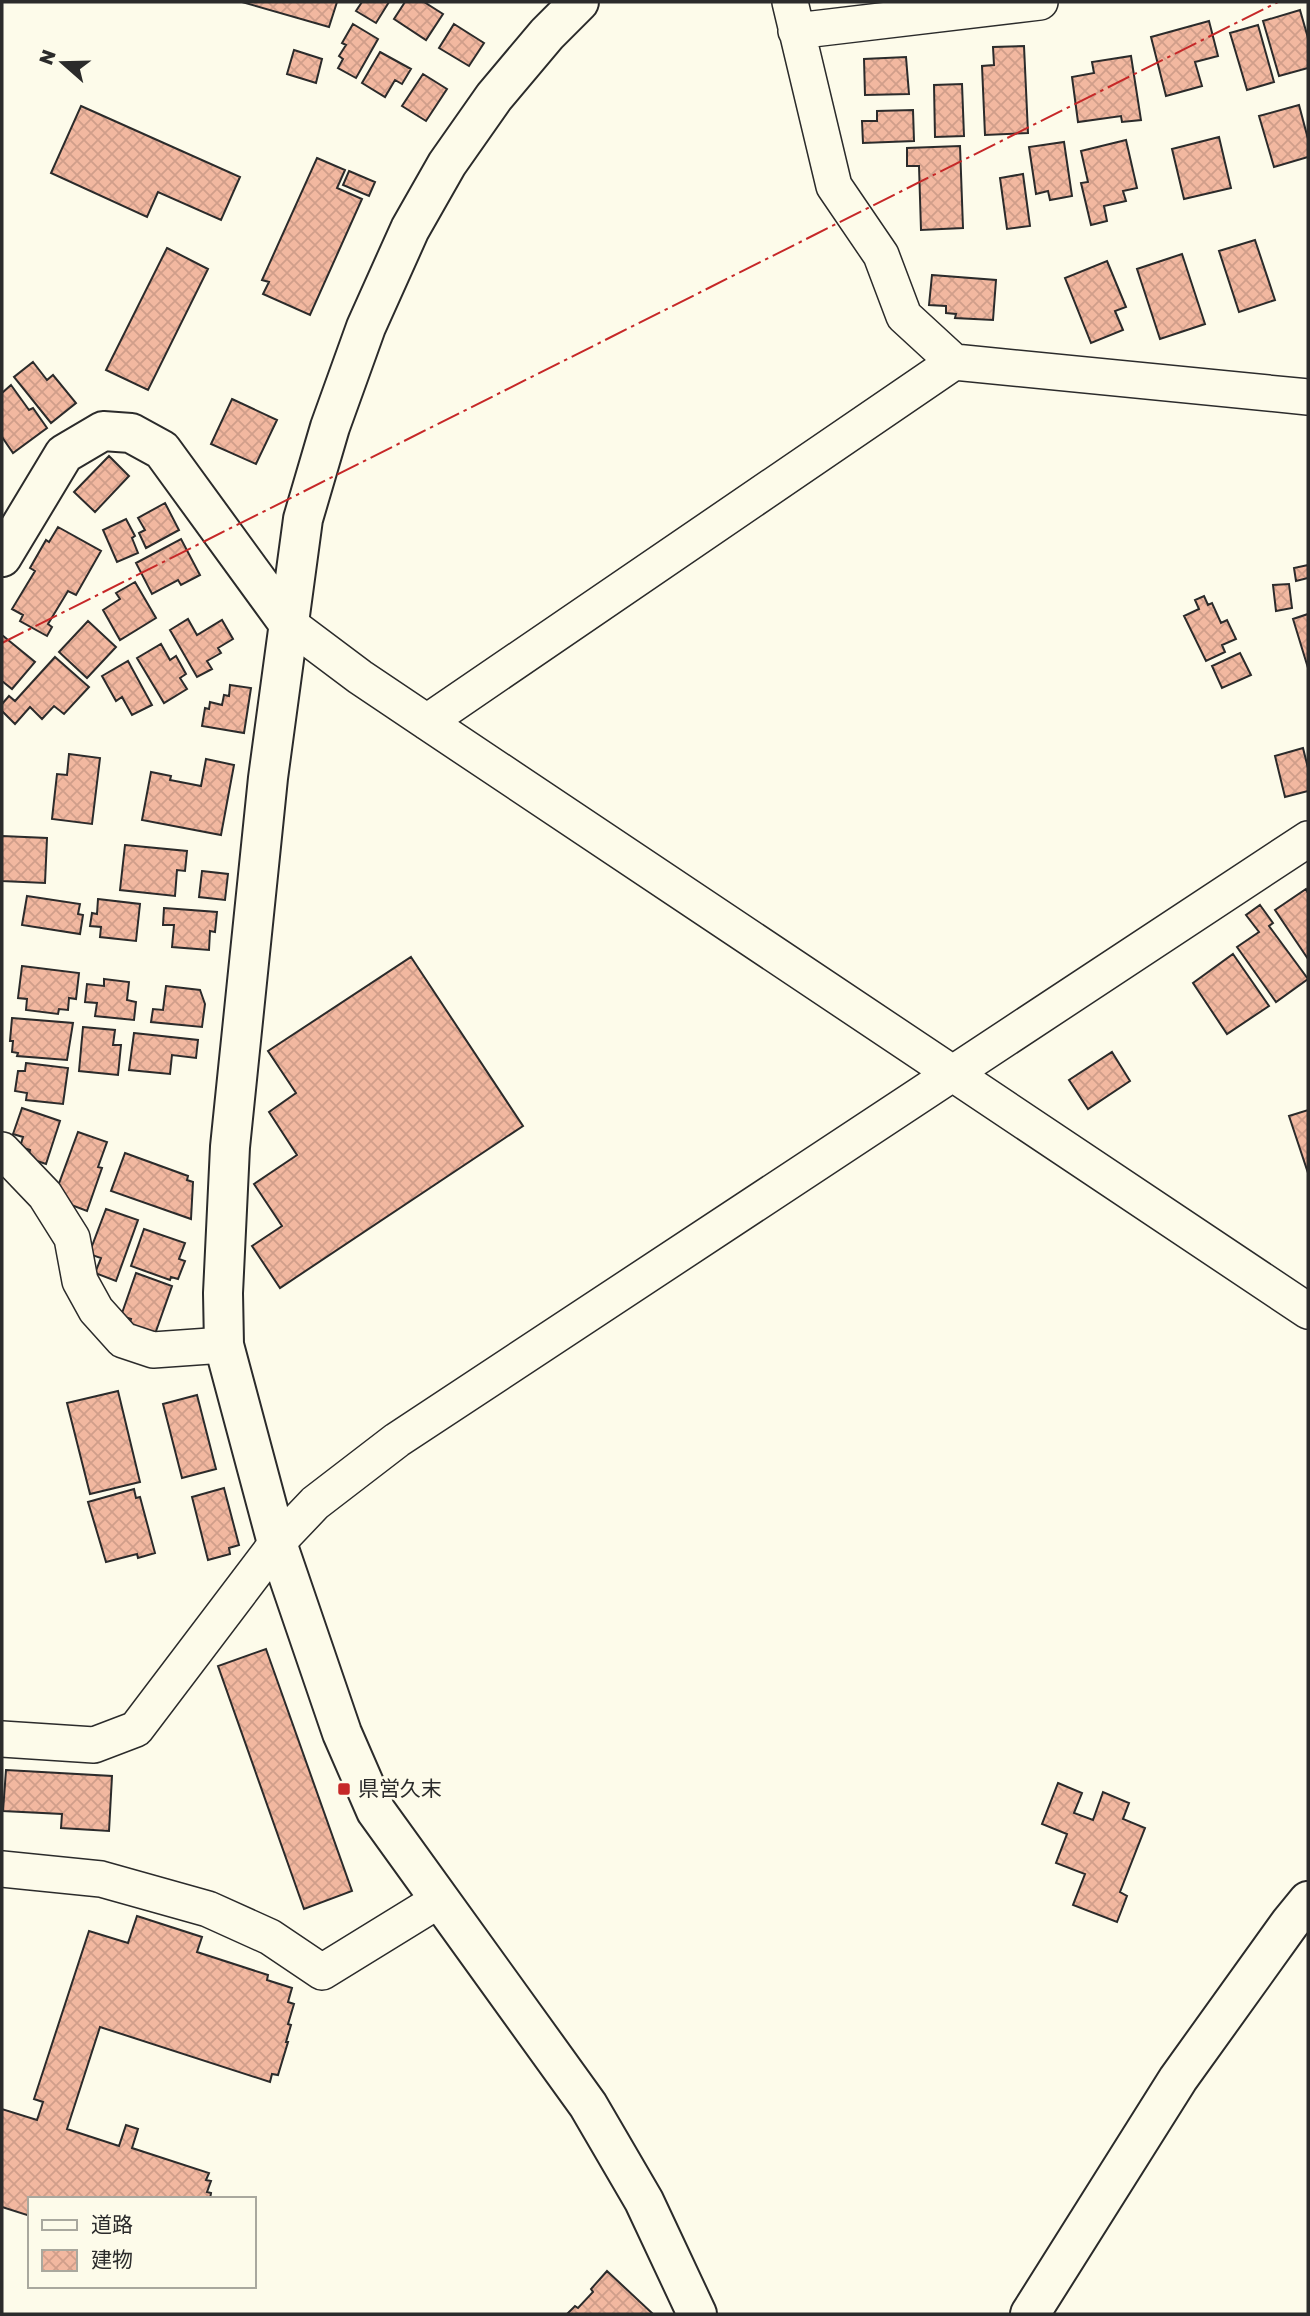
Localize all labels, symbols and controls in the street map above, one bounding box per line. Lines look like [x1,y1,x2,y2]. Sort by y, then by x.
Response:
north arrow [28,28,98,98]
text: N [33,46,60,68]
place label: 県営久末 [358,1775,442,1801]
marker: 県営久末 [336,1781,352,1797]
legend [28,2197,256,2288]
text: 道路 [91,2211,133,2237]
text: 建物 [91,2246,133,2272]

